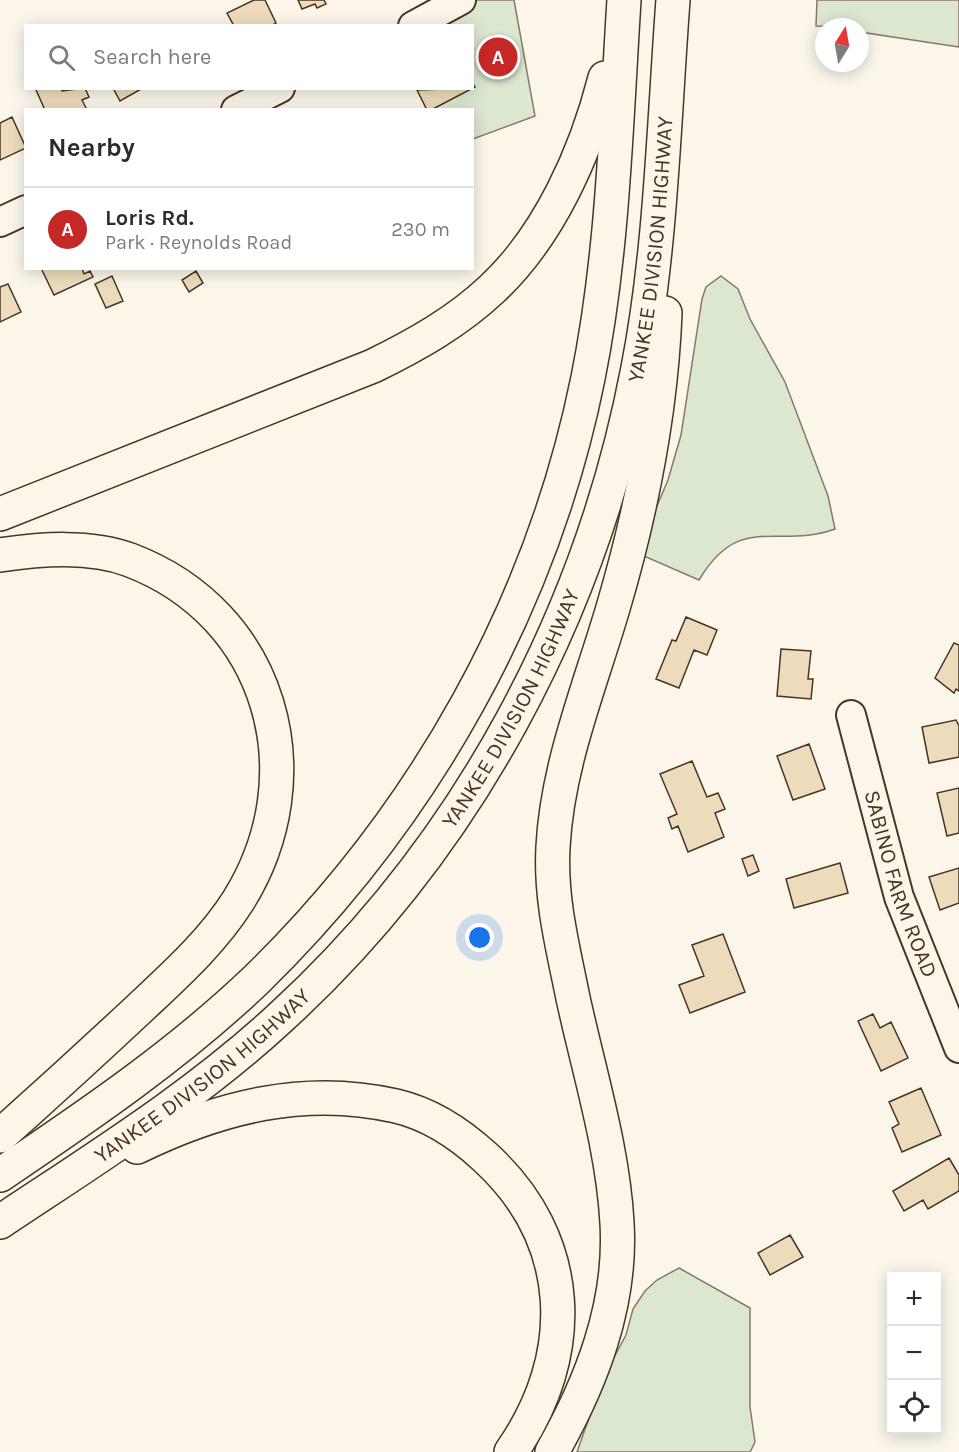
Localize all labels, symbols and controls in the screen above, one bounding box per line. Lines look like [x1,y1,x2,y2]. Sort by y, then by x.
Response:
north arrow [815,18,869,72]
search box [24,24,474,90]
pin: A [478,34,518,80]
icon: search [45,41,78,74]
text: Search here [93,44,211,70]
street label: YANKEE DIVISION HIGHWAY [622,116,678,385]
text: Nearby [48,132,135,163]
text: Loris Rd. [105,205,194,231]
text: A [61,218,74,241]
text: 230 m [391,218,450,241]
text: Park · Reynolds Road [105,231,292,254]
street label: YANKEE DIVISION HIGHWAY [437,585,585,833]
street label: SABINO FARM ROAD [858,787,943,981]
your location [465,923,494,952]
street label: YANKEE DIVISION HIGHWAY [90,983,316,1169]
map controls [887,1272,941,1434]
button: + [887,1272,941,1326]
button: − [887,1326,941,1380]
button: locate [887,1380,941,1434]

